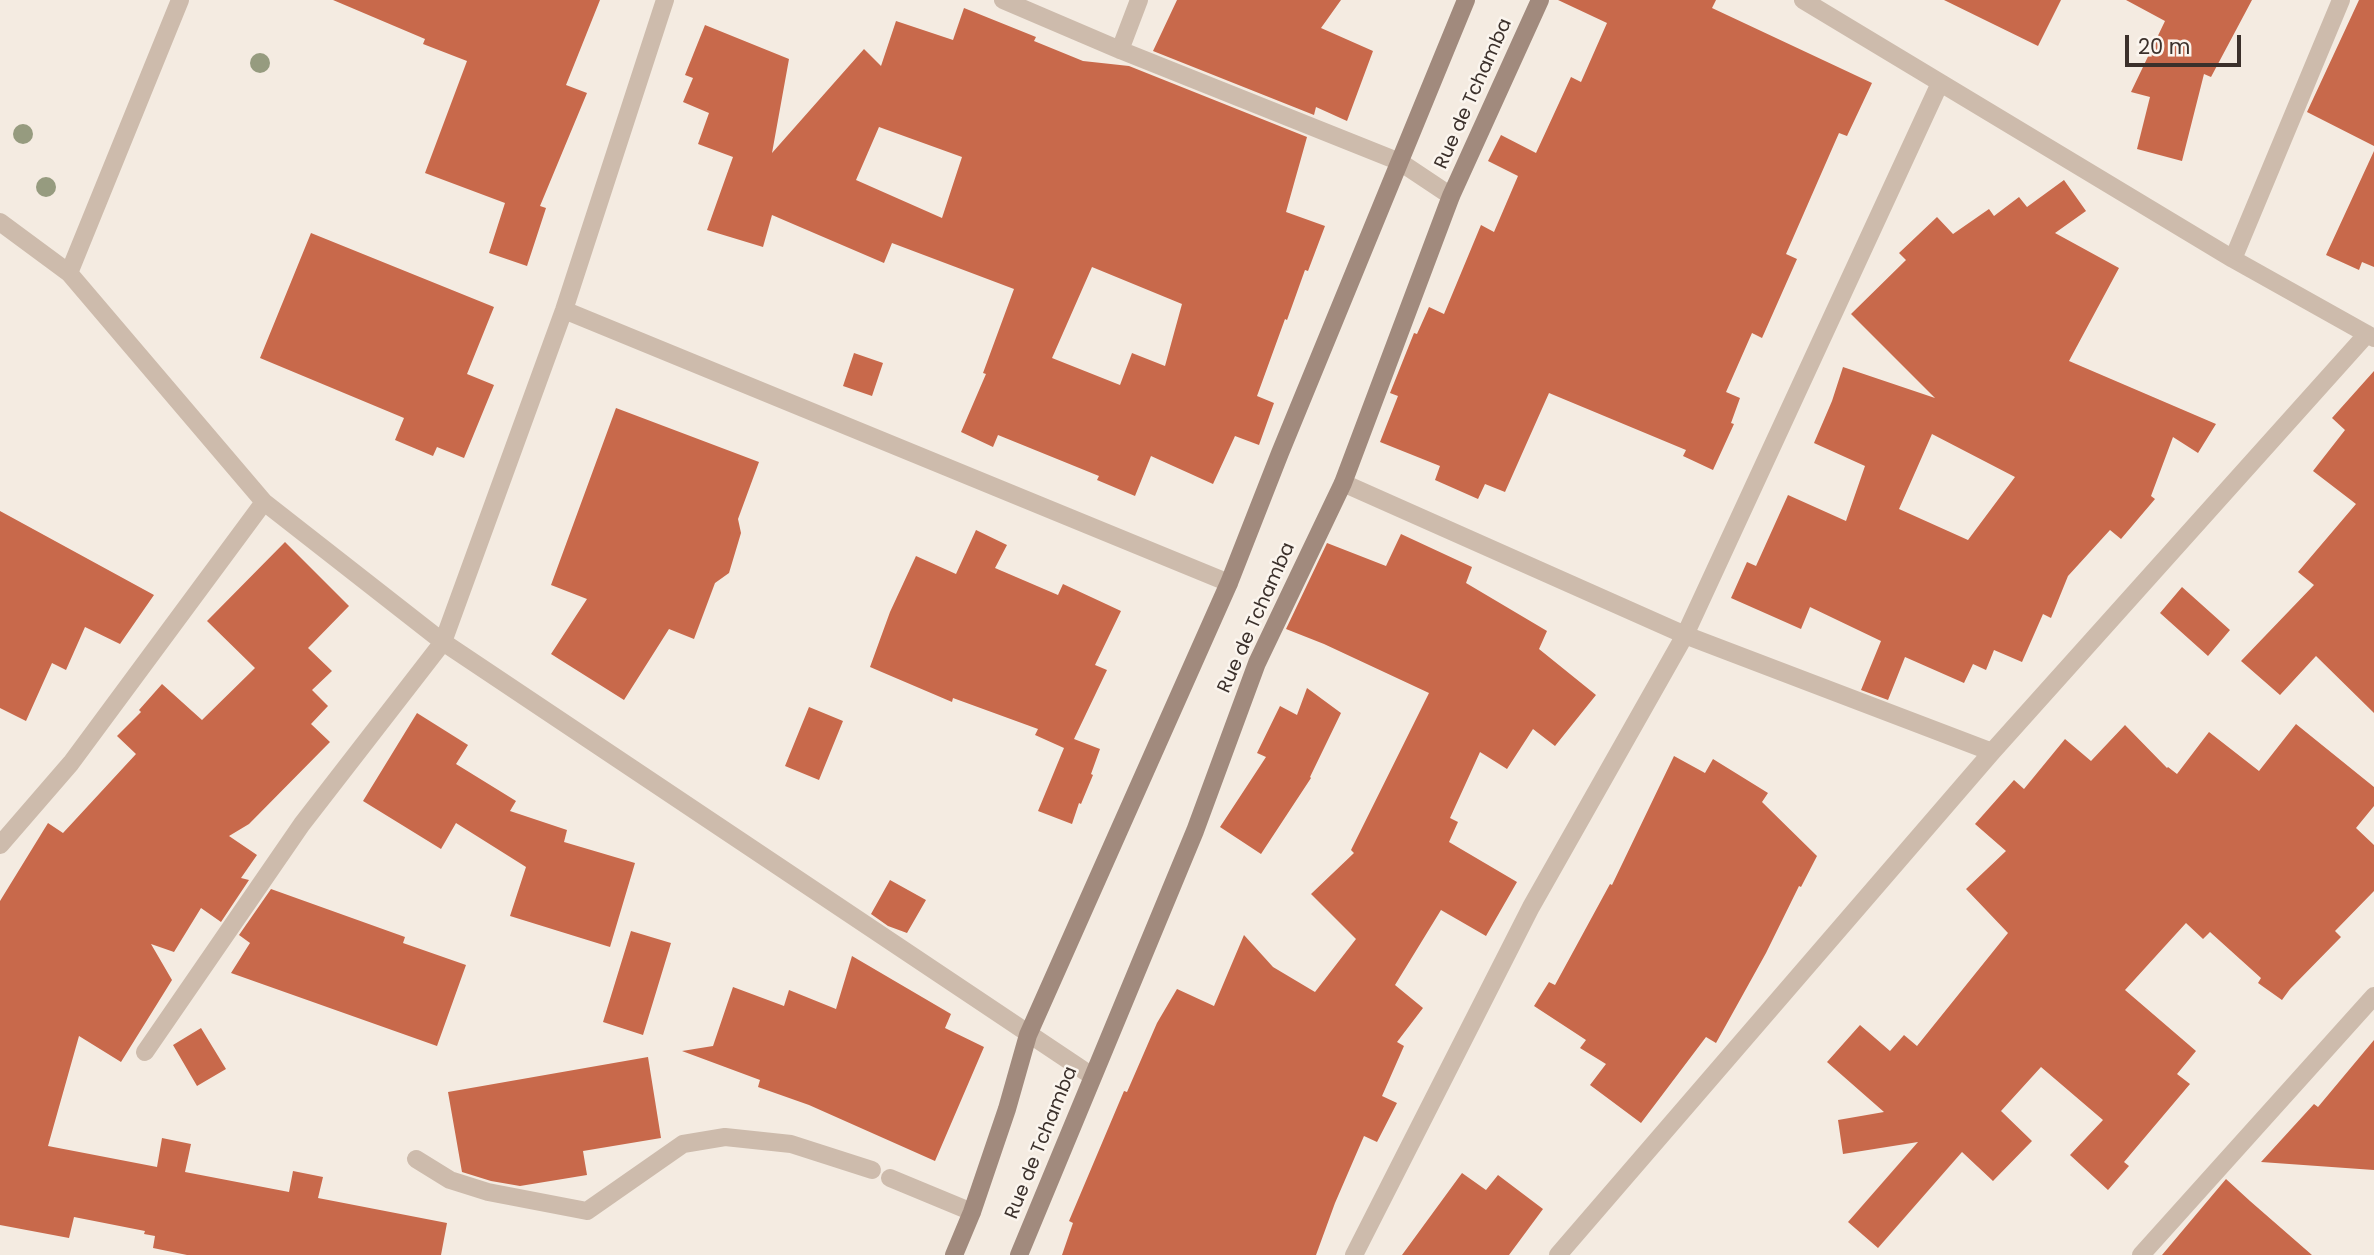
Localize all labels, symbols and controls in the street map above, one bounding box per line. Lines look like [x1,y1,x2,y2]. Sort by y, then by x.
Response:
street label: Rue de Tchamba [1431,15,1517,173]
scale bar [2129,21,2244,65]
text: 20 m [2138,32,2191,61]
street label: Rue de Tchamba [1214,539,1300,697]
street label: Rue de Tchamba [1001,1063,1083,1223]

